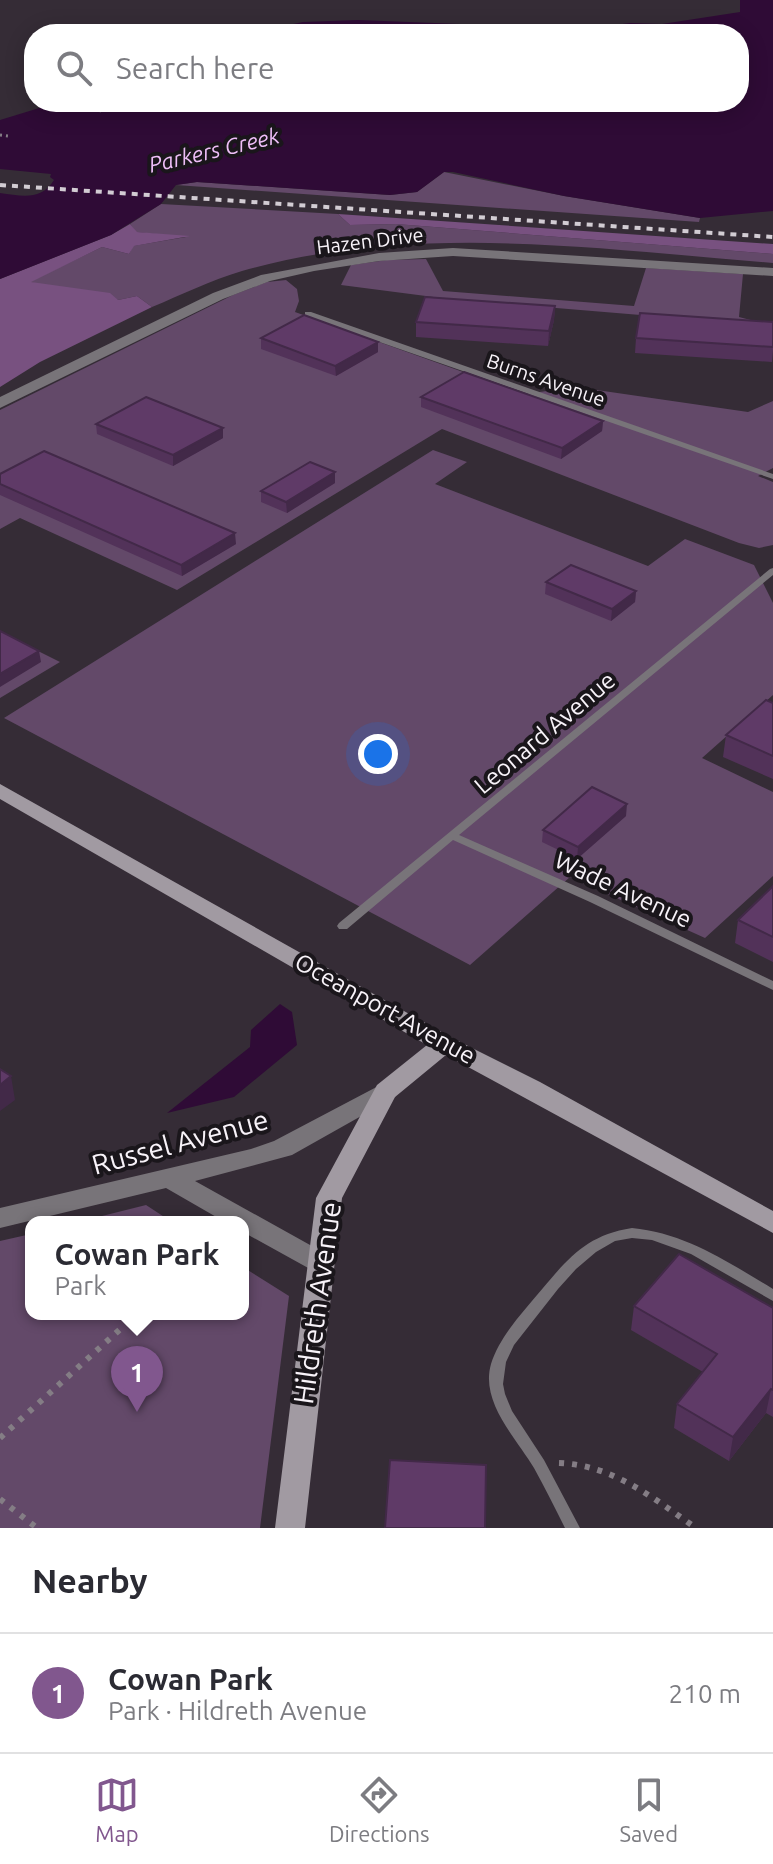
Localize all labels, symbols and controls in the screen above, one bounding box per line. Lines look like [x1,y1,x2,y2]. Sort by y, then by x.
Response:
search box [24,24,749,112]
icon: search [52,46,96,90]
text: Search here [116,51,275,85]
water label: Parkers Creek [146,122,282,177]
street label: Hazen Drive [315,223,425,258]
street label: Burns Avenue [484,349,608,411]
street label: Leonard Avenue [469,666,620,799]
your location [358,734,398,774]
street label: Wade Avenue [551,846,696,933]
street label: Oceanport Avenue [290,948,480,1069]
street label: Russel Avenue [88,1103,271,1180]
street label: Hildreth Avenue [287,1200,346,1406]
popup [25,1216,249,1320]
text: Cowan Park [55,1237,219,1271]
text: Park [55,1271,106,1300]
pin: 1 [111,1346,163,1412]
text: Nearby [32,1561,147,1599]
text: Cowan Park [108,1662,273,1696]
text: 1 [51,1679,65,1708]
text: 210 m [669,1679,741,1708]
text: Park · Hildreth Avenue [108,1696,367,1725]
tab: Map [95,1773,139,1846]
tab: Directions [329,1773,430,1846]
tab: Saved [619,1773,678,1846]

